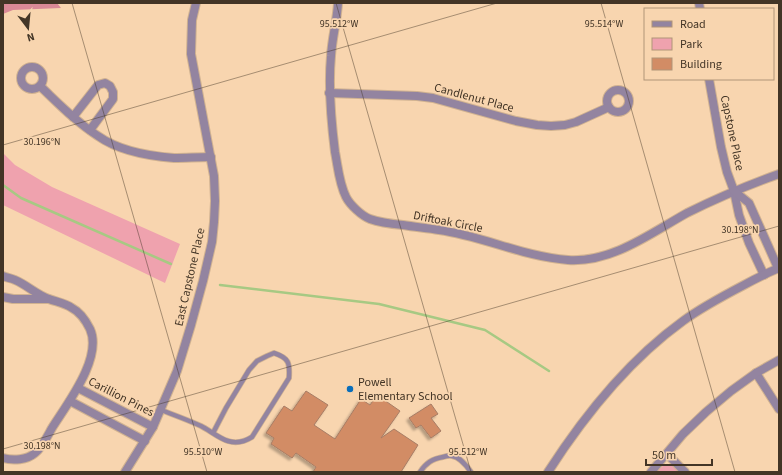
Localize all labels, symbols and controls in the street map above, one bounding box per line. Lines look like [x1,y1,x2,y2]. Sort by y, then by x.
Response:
north arrow [8,8,48,48]
legend [644,8,774,80]
text: Road [680,16,706,33]
text: 95.512°W [320,17,358,31]
text: 95.514°W [585,17,623,31]
text: N [25,29,36,45]
text: Park [680,36,702,53]
text: Building [680,56,722,73]
street label: Candlenut Place [432,79,516,117]
street label: Capstone Place [716,94,748,172]
text: 30.196°N [23,135,61,149]
street label: Driftoak Circle [412,207,484,237]
text: 30.198°N [721,223,759,237]
street label: East Capstone Place [170,226,210,328]
street label: Carillion Pines [85,373,157,421]
place label: Powell Elementary School [358,374,453,405]
marker: Powell Elementary School [345,384,355,394]
text: 30.198°N [23,439,61,453]
scale bar [646,441,712,467]
text: 95.510°W [184,445,222,459]
text: 95.512°W [449,445,487,459]
text: 50 m [652,447,676,464]

